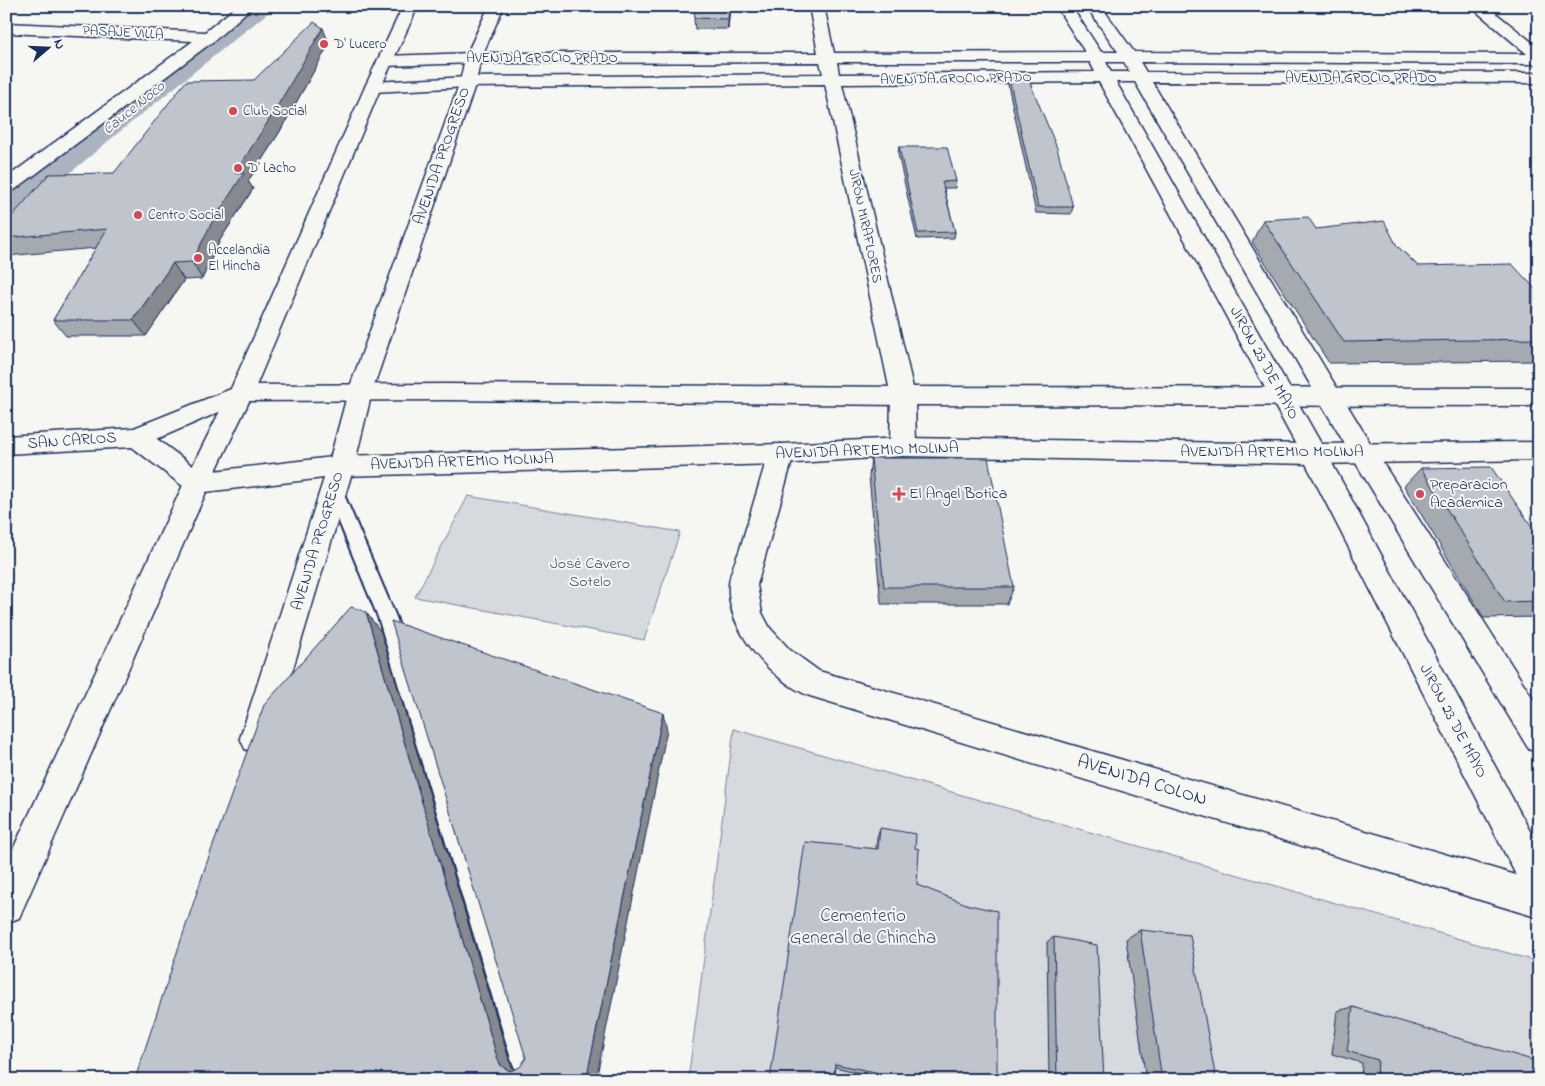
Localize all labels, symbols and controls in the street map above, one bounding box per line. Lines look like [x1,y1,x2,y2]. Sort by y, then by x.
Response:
street label: PASAJE VILLA [82,20,164,46]
north arrow [22,22,72,72]
place label: D' Lucero [333,34,387,55]
text: N [47,36,70,52]
marker: D' Lucero [318,38,330,50]
street label: AVENIDA GROCIO PRADO [466,48,618,69]
street label: AVENIDA GROCIO PRADO [880,67,1032,91]
street label: AVENIDA GROCIO PRADO [1285,68,1437,89]
water label: Cauce Noco [98,75,171,140]
street label: AVENIDA PROGRESO [407,84,477,228]
place label: Club Social [243,101,307,122]
marker: Club Social [227,105,239,117]
place label: D' Lacho [247,158,296,179]
marker: D' Lacho [232,162,244,174]
street label: JIRÓN MIRAFLORES [843,167,887,285]
place label: Centro Social [148,205,224,226]
marker: Centro Social [132,209,144,221]
place label: Accelandia El Hincha [208,240,270,277]
marker: Accelandia El Hincha [192,252,204,264]
street label: JIRÓN 23 DE MAYO [1223,302,1305,424]
street label: SAN CARLOS [27,426,117,456]
street label: AVENIDA ARTEMIO MOLINA [775,436,959,466]
street label: AVENIDA ARTEMIO MOLINA [1180,440,1364,464]
street label: AVENIDA ARTEMIO MOLINA [370,447,554,477]
street label: AVENIDA PROGRESO [285,468,351,614]
place label: Preparacion Academica [1430,473,1508,515]
place label: El Angel Botica [909,482,1007,506]
marker: El Angel Botica [893,488,905,500]
marker: Preparacion Academica [1414,488,1426,500]
park label: José Cavero Sotelo [550,552,630,594]
street label: JIRÓN 23 DE MAYO [1413,660,1493,782]
street label: AVENIDA COLON [1074,748,1210,814]
park label: Cementerio General de Chincha [790,903,936,952]

